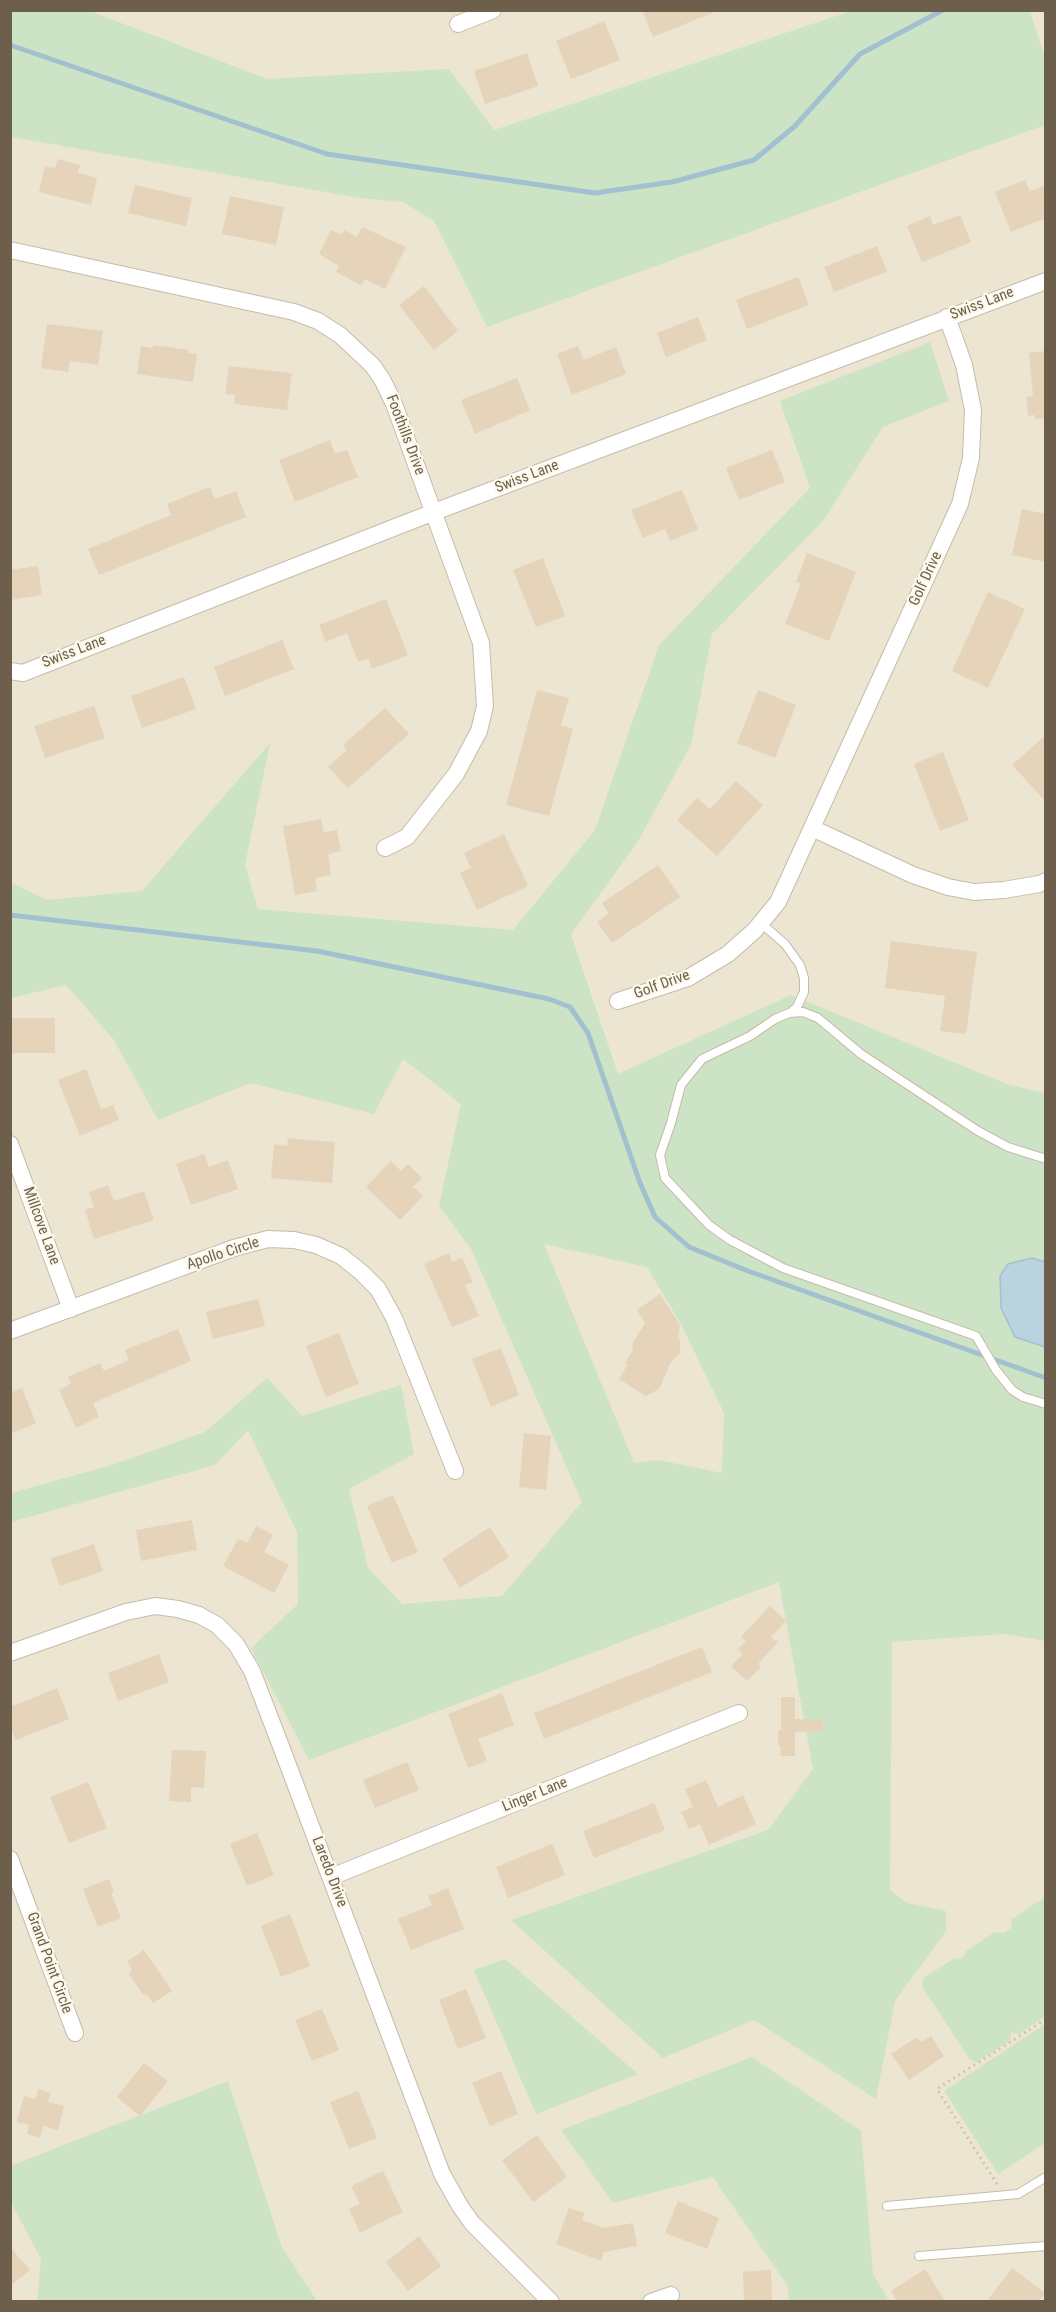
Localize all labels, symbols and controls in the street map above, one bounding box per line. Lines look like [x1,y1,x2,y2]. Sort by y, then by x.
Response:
street label: Swiss Lane [948,284,1016,324]
street label: Foothills Drive [381,392,429,478]
street label: Swiss Lane [493,457,561,497]
street label: Golf Drive [906,549,946,609]
street label: Swiss Lane [40,632,108,672]
street label: Golf Drive [632,967,692,1003]
street label: Millcove Lane [19,1185,63,1267]
street label: Apollo Circle [184,1234,262,1274]
street label: Linger Lane [500,1774,570,1816]
street label: Laredo Drive [307,1834,351,1910]
street label: Grand Point Circle [22,1910,76,2016]

